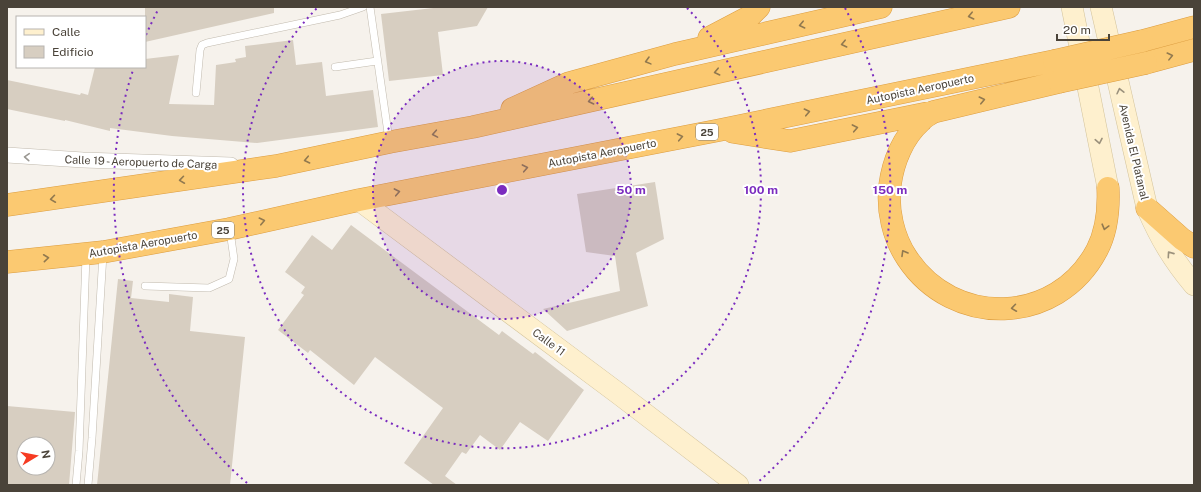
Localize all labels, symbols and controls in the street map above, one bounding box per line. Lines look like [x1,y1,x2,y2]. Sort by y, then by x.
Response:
one-way arrow [968,11,974,19]
legend [16,16,146,68]
scale bar [1057,16,1109,42]
one-way arrow [799,20,806,29]
text: 20 m [1063,23,1091,37]
text: Calle [52,25,81,39]
one-way arrow [841,39,848,47]
text: Edificio [52,45,94,59]
one-way arrow [1167,53,1173,61]
one-way arrow [645,56,652,65]
one-way arrow [714,68,721,76]
street label: Autopista Aeropuerto [865,72,975,106]
one-way arrow [1117,88,1125,94]
one-way arrow [587,96,594,104]
one-way arrow [978,97,985,105]
street label: Avenida El Platanal [1117,103,1151,201]
one-way arrow [804,108,810,116]
road number: 25 [696,124,718,140]
one-way arrow [851,124,858,132]
one-way arrow [431,129,438,138]
one-way arrow [677,134,683,142]
street label: Autopista Aeropuerto [547,137,657,169]
one-way arrow [1094,138,1103,144]
one-way arrow [24,152,30,161]
street label: Calle 19 - Aeropuerto de Carga [64,153,218,171]
one-way arrow [304,155,310,163]
one-way arrow [522,164,528,172]
one-way arrow [179,175,185,184]
centre of rings [495,183,509,197]
text: 50 m [616,183,646,197]
text: 100 m [744,183,778,197]
text: 150 m [873,183,907,197]
one-way arrow [394,189,400,197]
one-way arrow [50,194,56,203]
one-way arrow [259,218,265,226]
road number: 25 [212,222,234,238]
one-way arrow [1101,223,1110,230]
street label: Autopista Aeropuerto [88,229,198,259]
one-way arrow [902,250,909,257]
one-way arrow [1168,252,1175,259]
one-way arrow [43,253,49,262]
one-way arrow [1011,303,1017,312]
street label: Calle 11 [530,326,568,358]
north arrow [16,436,56,476]
text: N [39,449,53,460]

